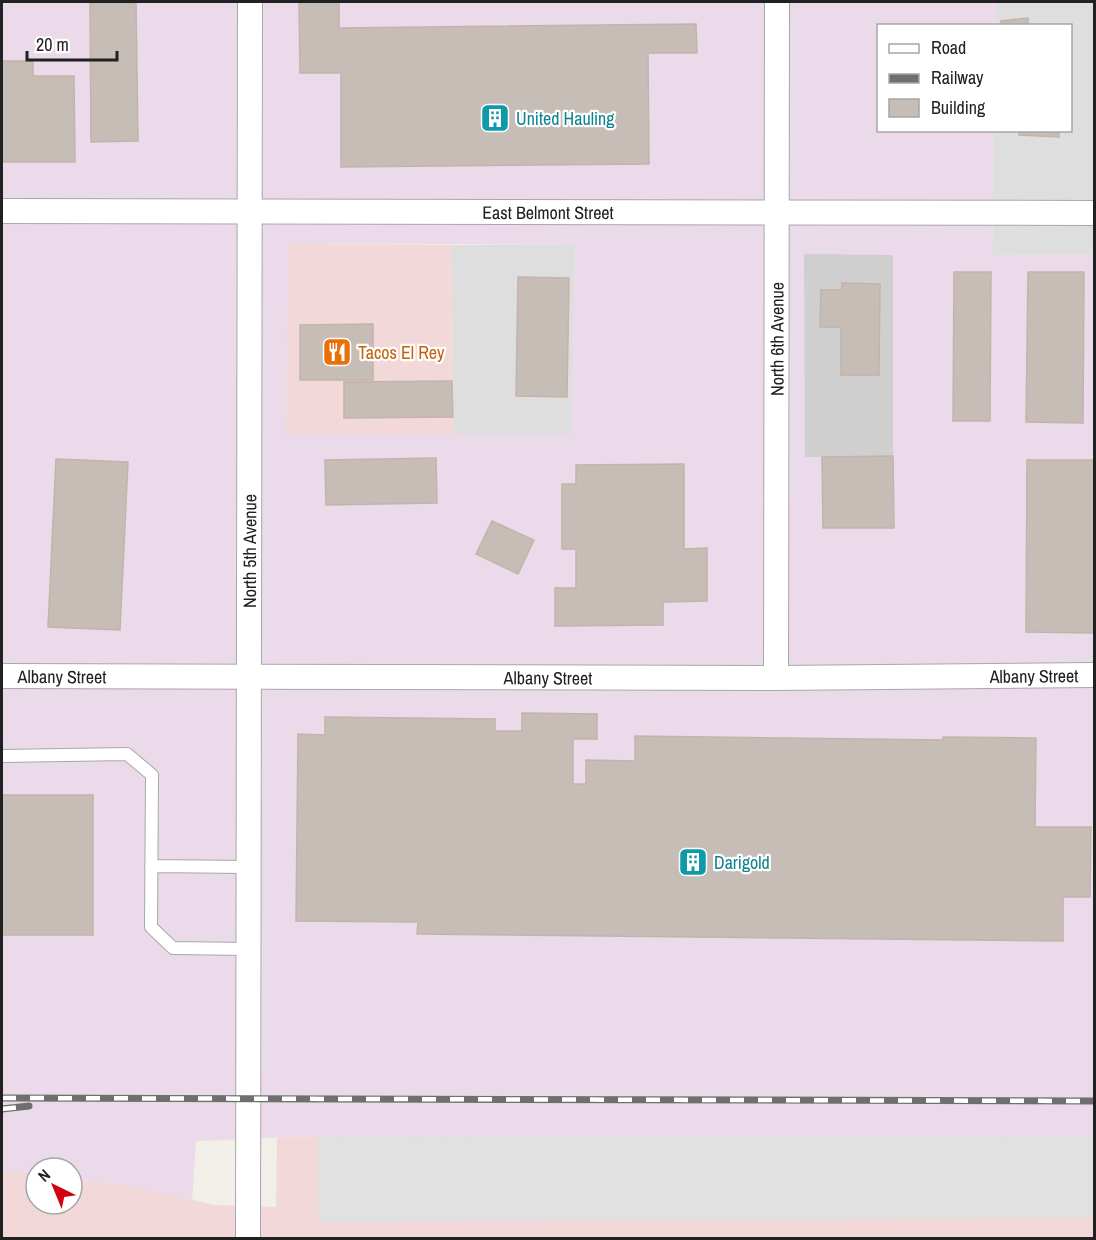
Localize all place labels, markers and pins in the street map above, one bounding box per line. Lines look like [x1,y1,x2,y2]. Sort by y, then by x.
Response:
building icon: United Hauling [479,102,511,134]
place label: United Hauling [516,106,615,131]
restaurant icon: Tacos El Rey [321,336,353,368]
place label: Tacos El Rey [358,340,445,365]
building icon: Darigold [677,846,709,878]
place label: Darigold [714,850,770,875]

